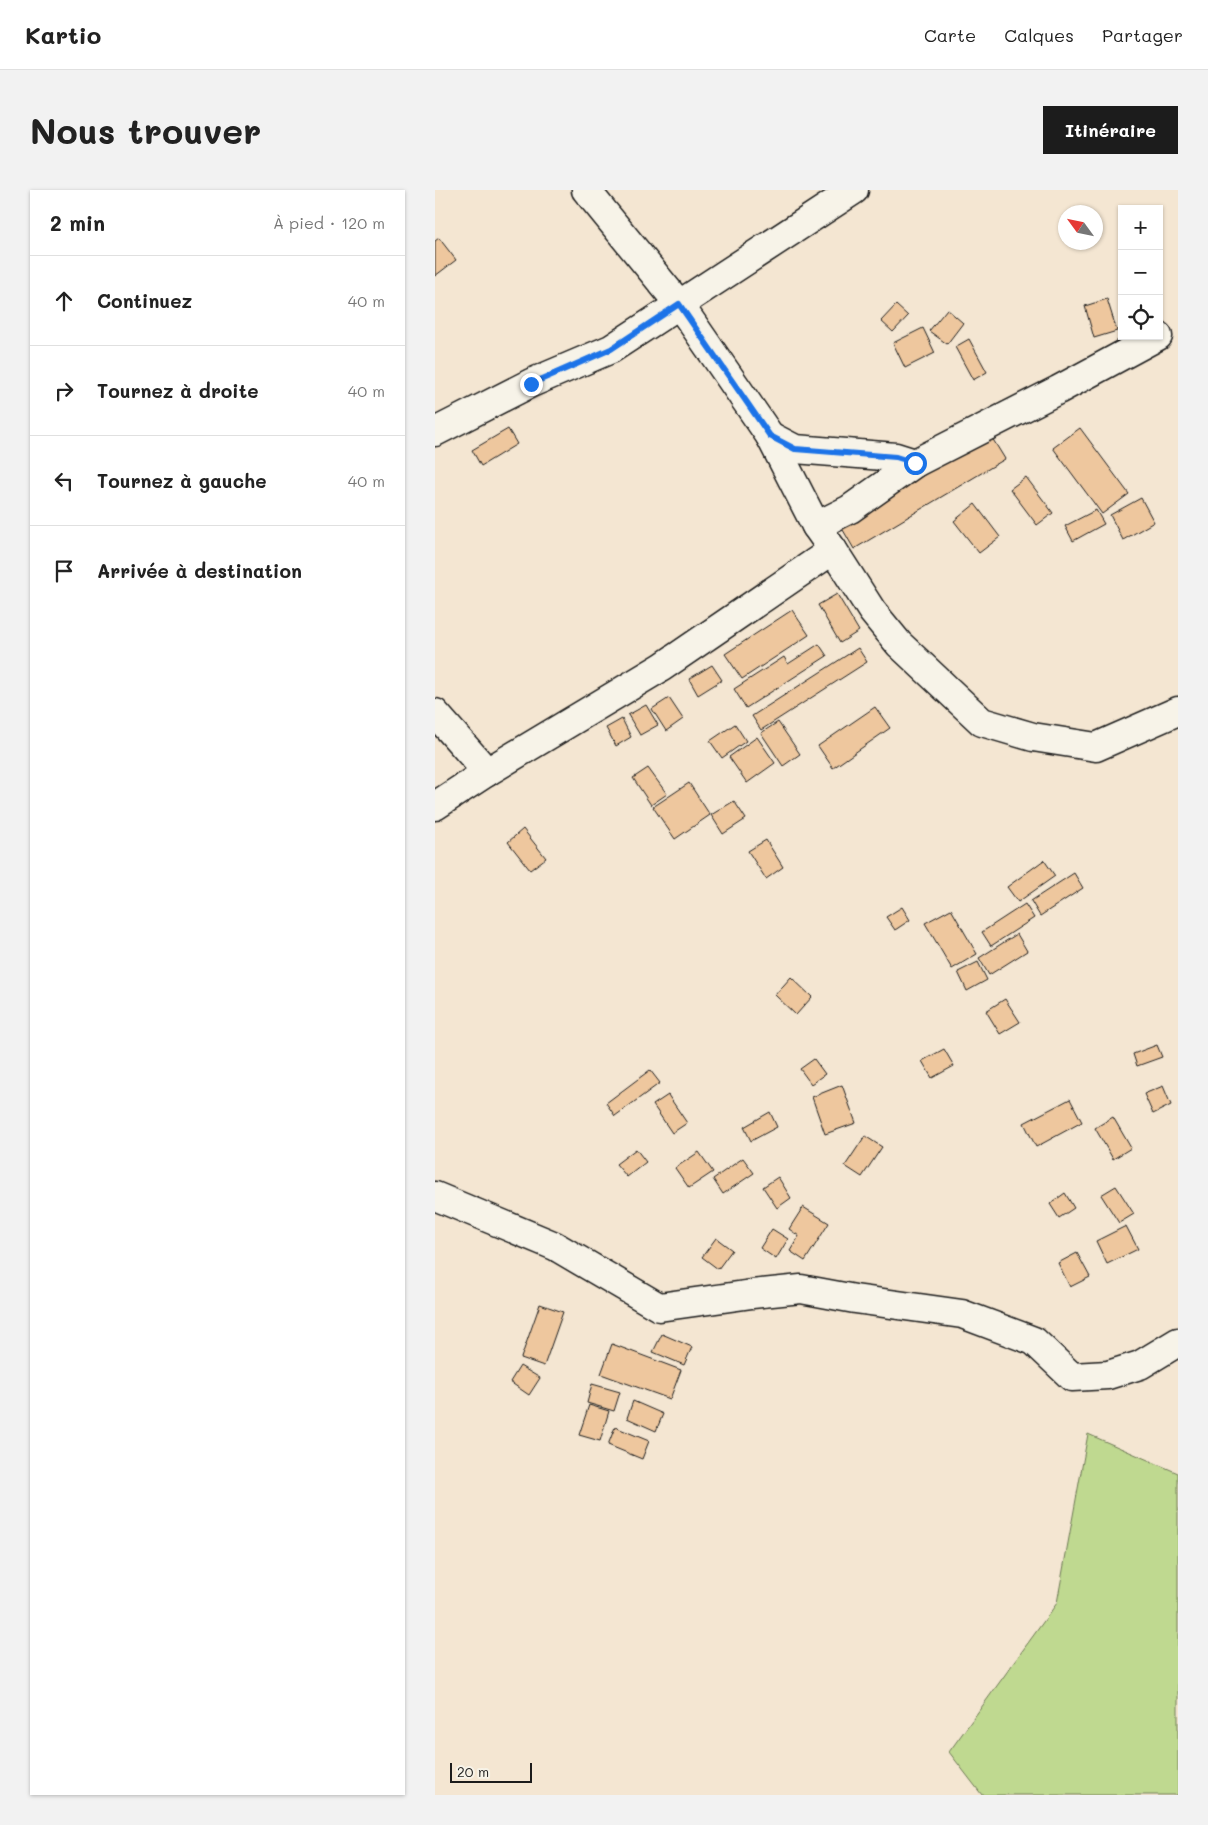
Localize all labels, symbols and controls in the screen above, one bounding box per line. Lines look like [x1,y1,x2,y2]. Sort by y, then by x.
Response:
text: Kartio [25,19,101,50]
text: Carte [924,23,976,47]
text: Calques [1004,23,1074,47]
text: Partager [1102,23,1183,47]
button: Itinéraire [1043,106,1178,154]
text: Nous trouver [30,107,261,153]
north arrow [1058,205,1103,250]
map controls [1118,205,1163,340]
button: + [1118,205,1163,250]
text: 2 min [50,209,105,236]
text: À pied · 120 m [273,212,385,233]
button: − [1118,250,1163,295]
icon: ahead [50,287,78,315]
text: Continuez [97,288,192,313]
text: 40 m [348,290,385,311]
button: locate [1118,295,1163,340]
route end [520,373,543,396]
icon: right [50,377,78,405]
text: Tournez à droite [97,378,259,403]
text: 40 m [348,380,385,401]
route start [904,452,927,475]
icon: left [50,467,78,495]
text: Tournez à gauche [97,468,266,493]
text: 40 m [348,470,385,491]
icon: arrive [50,557,78,585]
text: Arrivée à destination [97,558,302,583]
scale bar [450,1760,533,1783]
text: 20 m [457,1762,489,1781]

